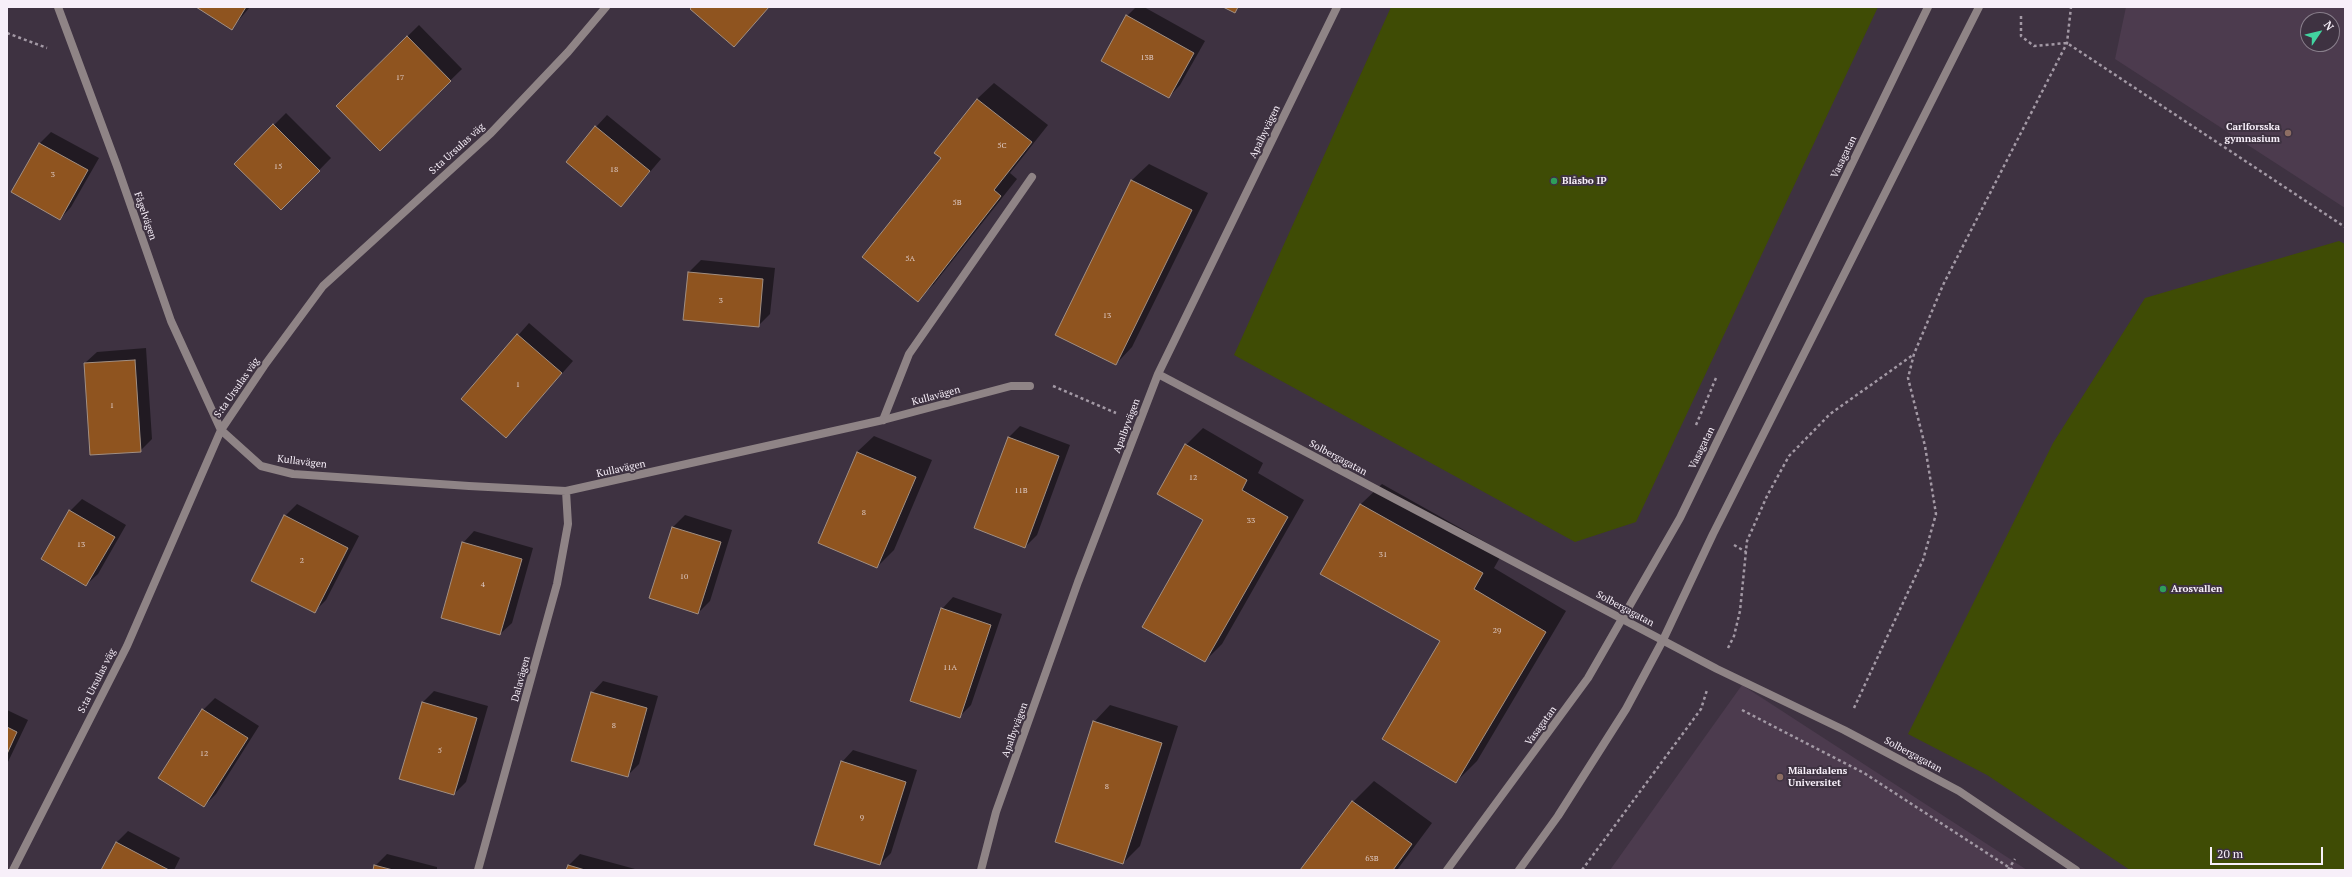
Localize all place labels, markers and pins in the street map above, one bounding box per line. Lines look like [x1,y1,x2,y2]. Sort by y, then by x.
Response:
place label: Carlforsska gymnasium [2225,121,2280,144]
marker: Carlforsska gymnasium [2283,128,2293,138]
place label: Blåsbo IP [1562,175,1607,187]
marker: Blåsbo IP [1549,176,1559,186]
place label: Arosvallen [2171,583,2222,595]
marker: Arosvallen [2158,584,2168,594]
place label: Mälardalens Universitet [1788,765,1847,788]
marker: Mälardalens Universitet [1775,772,1785,782]

